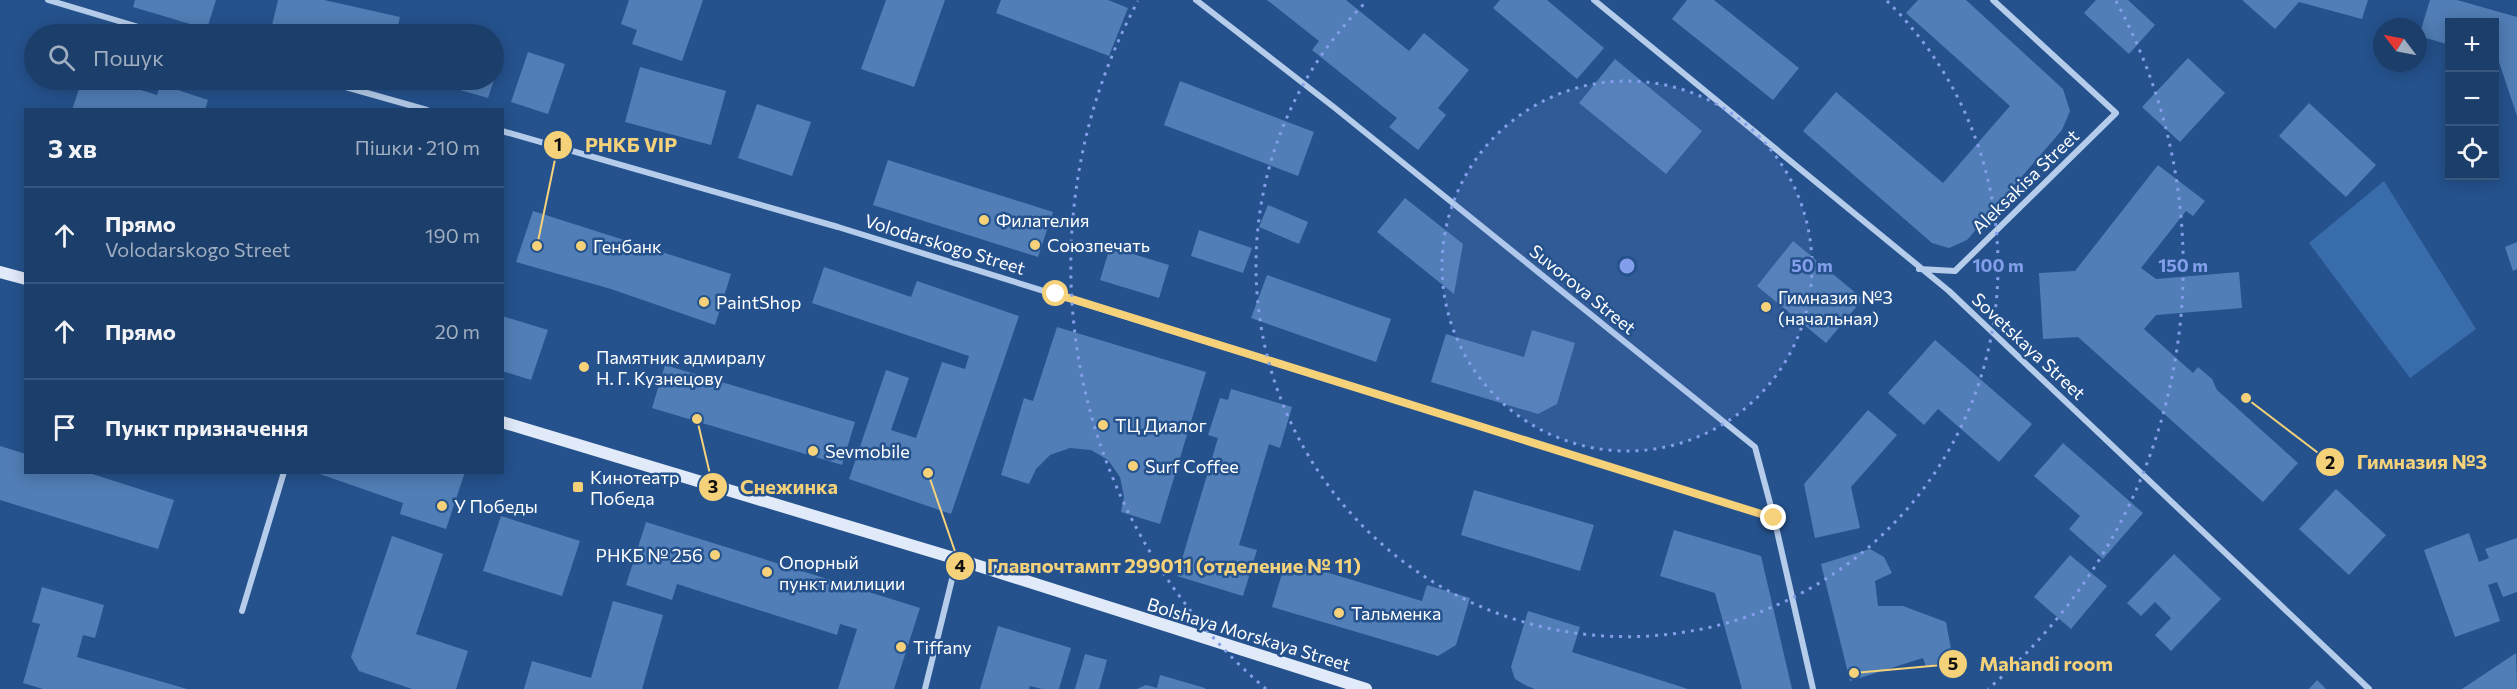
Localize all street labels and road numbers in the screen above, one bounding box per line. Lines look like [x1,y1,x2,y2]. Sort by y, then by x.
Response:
street label: Aleksakisa Street [1967,124,2083,238]
street label: Volodarskogo Street [862,209,1028,279]
street label: Suvorova Street [1525,239,1641,339]
street label: Sovetskaya Street [1968,288,2090,404]
street label: Bolshaya Morskaya Street [1145,593,1353,675]

